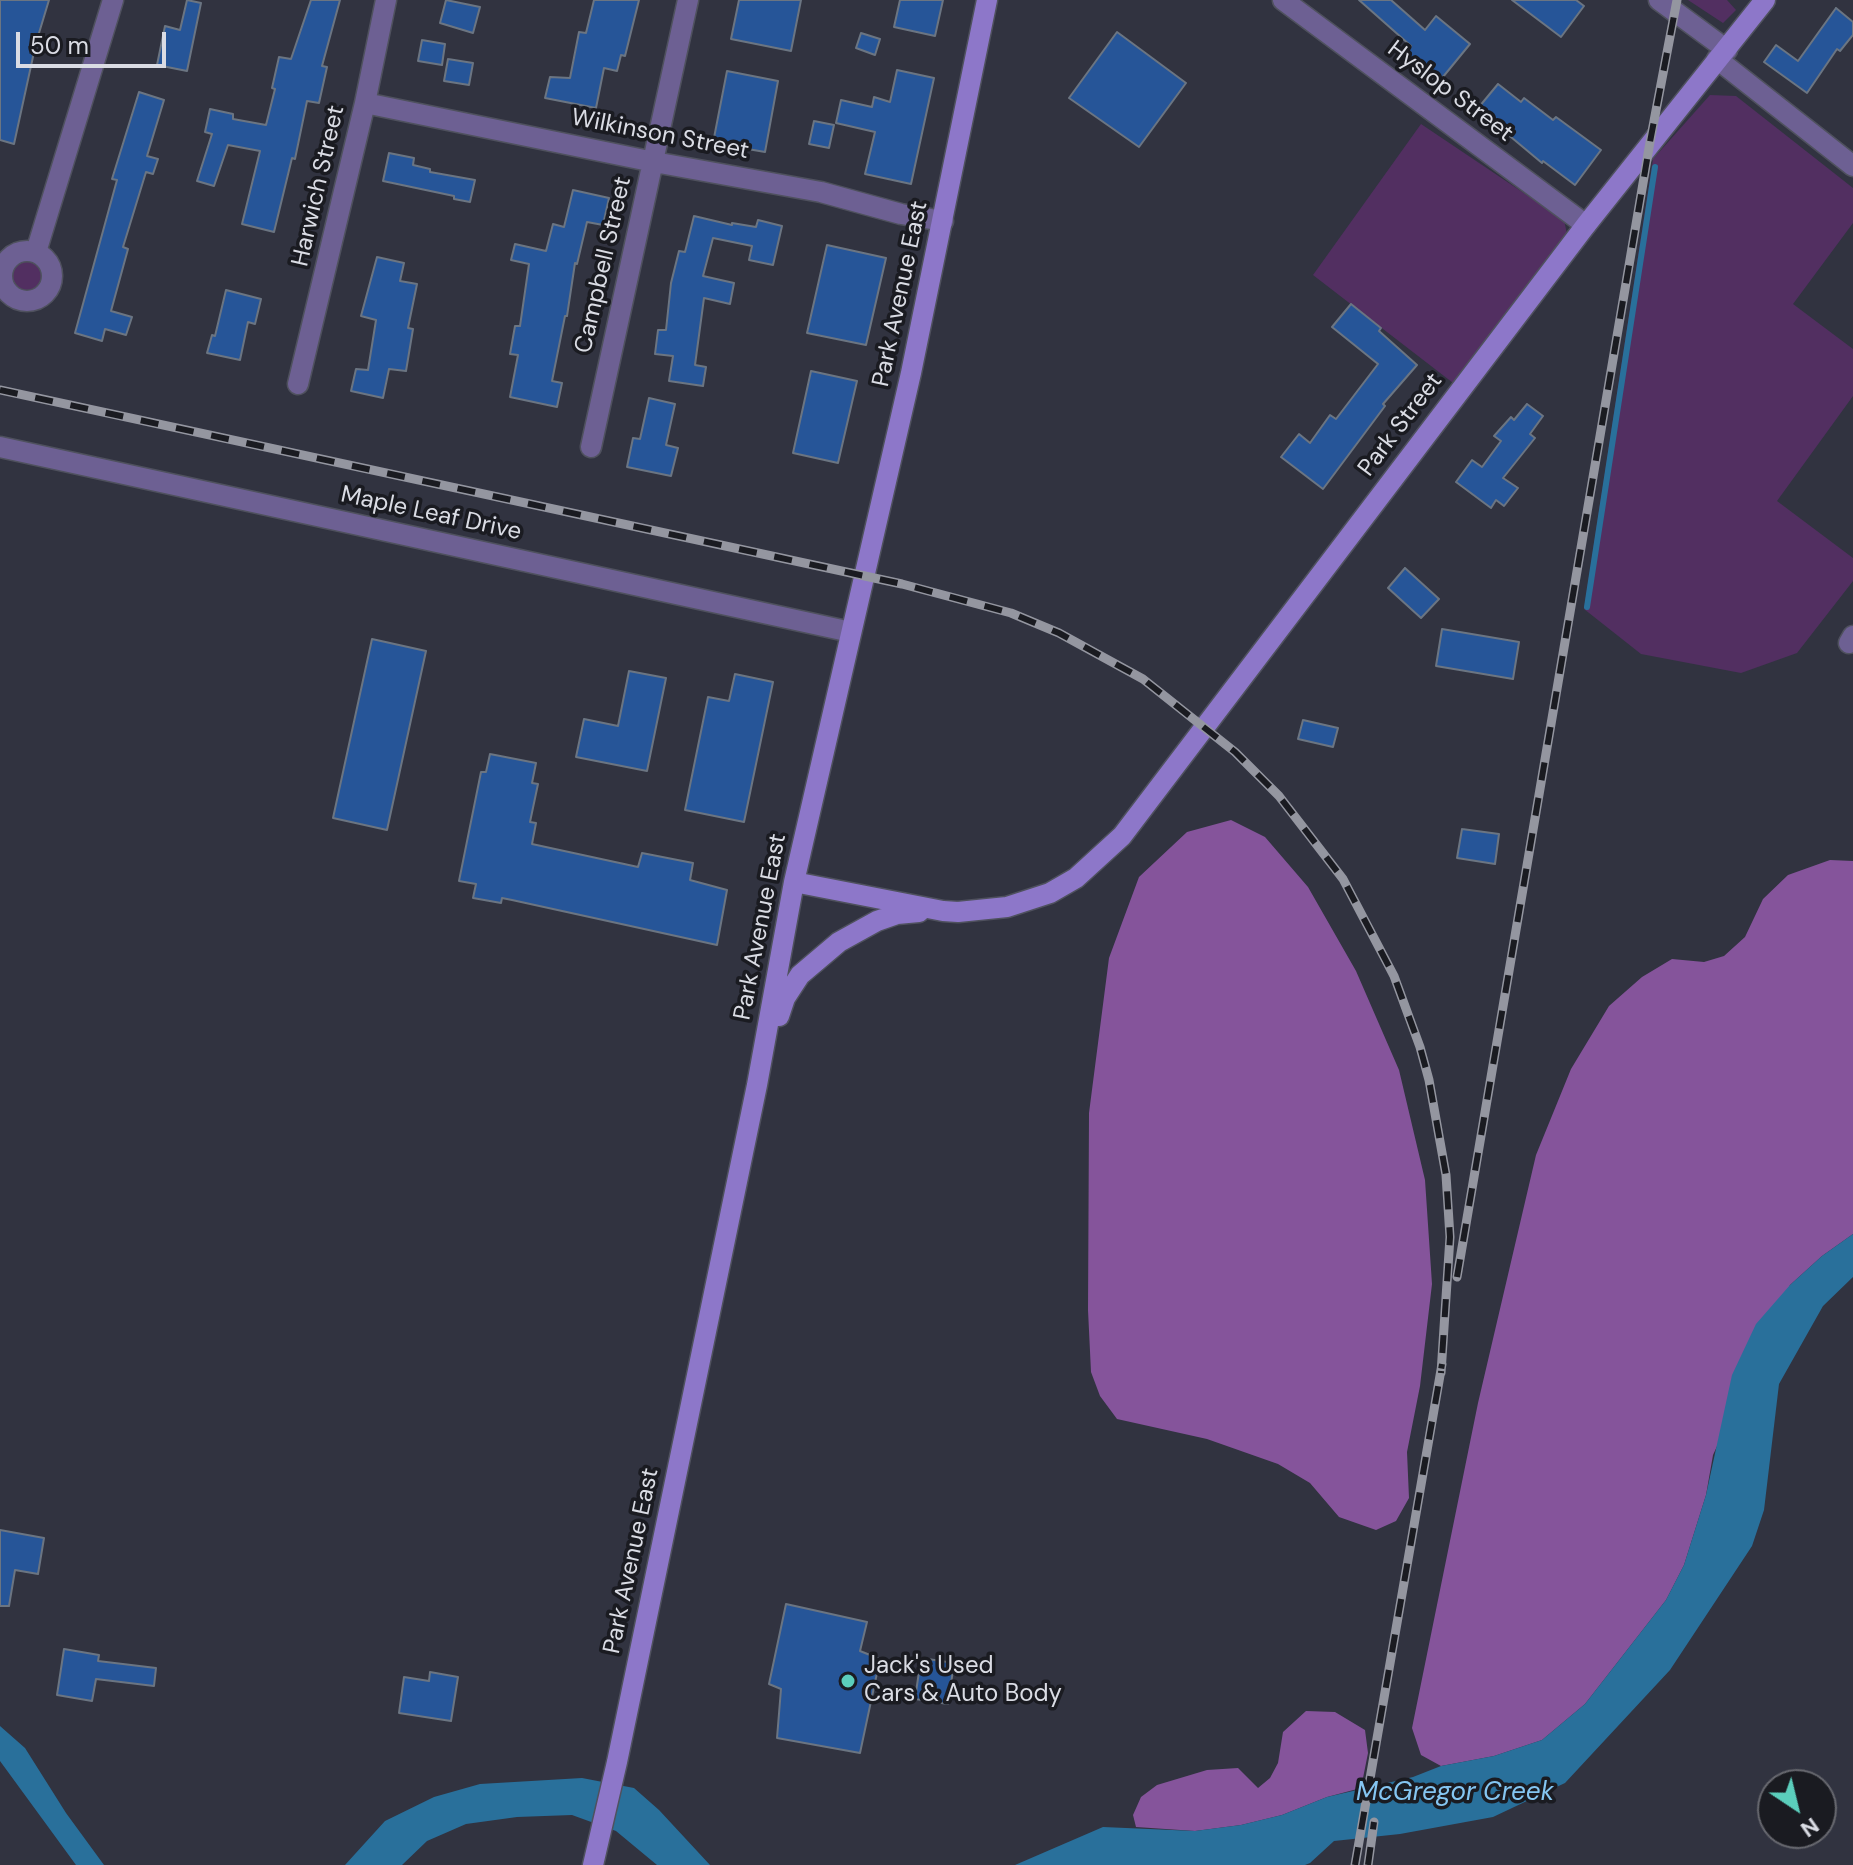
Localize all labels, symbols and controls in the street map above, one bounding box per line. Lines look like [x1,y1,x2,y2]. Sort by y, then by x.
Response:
scale bar [20,16,170,66]
text: 50 m [30,30,89,61]
street label: Hyslop Street [1381,35,1519,149]
street label: Harwich Street [286,103,352,269]
street label: Wilkinson Street [569,104,751,166]
street label: Campbell Street [570,174,638,356]
street label: Park Avenue East [867,198,935,390]
street label: Park Street [1353,368,1449,482]
street label: Maple Leaf Drive [338,481,524,547]
street label: Park Avenue East [729,831,793,1023]
street label: Park Avenue East [598,1465,666,1657]
place label: Jack's Used Cars & Auto Body [864,1653,1062,1709]
marker: Jack's Used Cars & Auto Body [839,1672,857,1690]
north arrow [1757,1769,1837,1849]
water label: McGregor Creek [1356,1777,1554,1809]
text: N [1795,1811,1825,1844]

